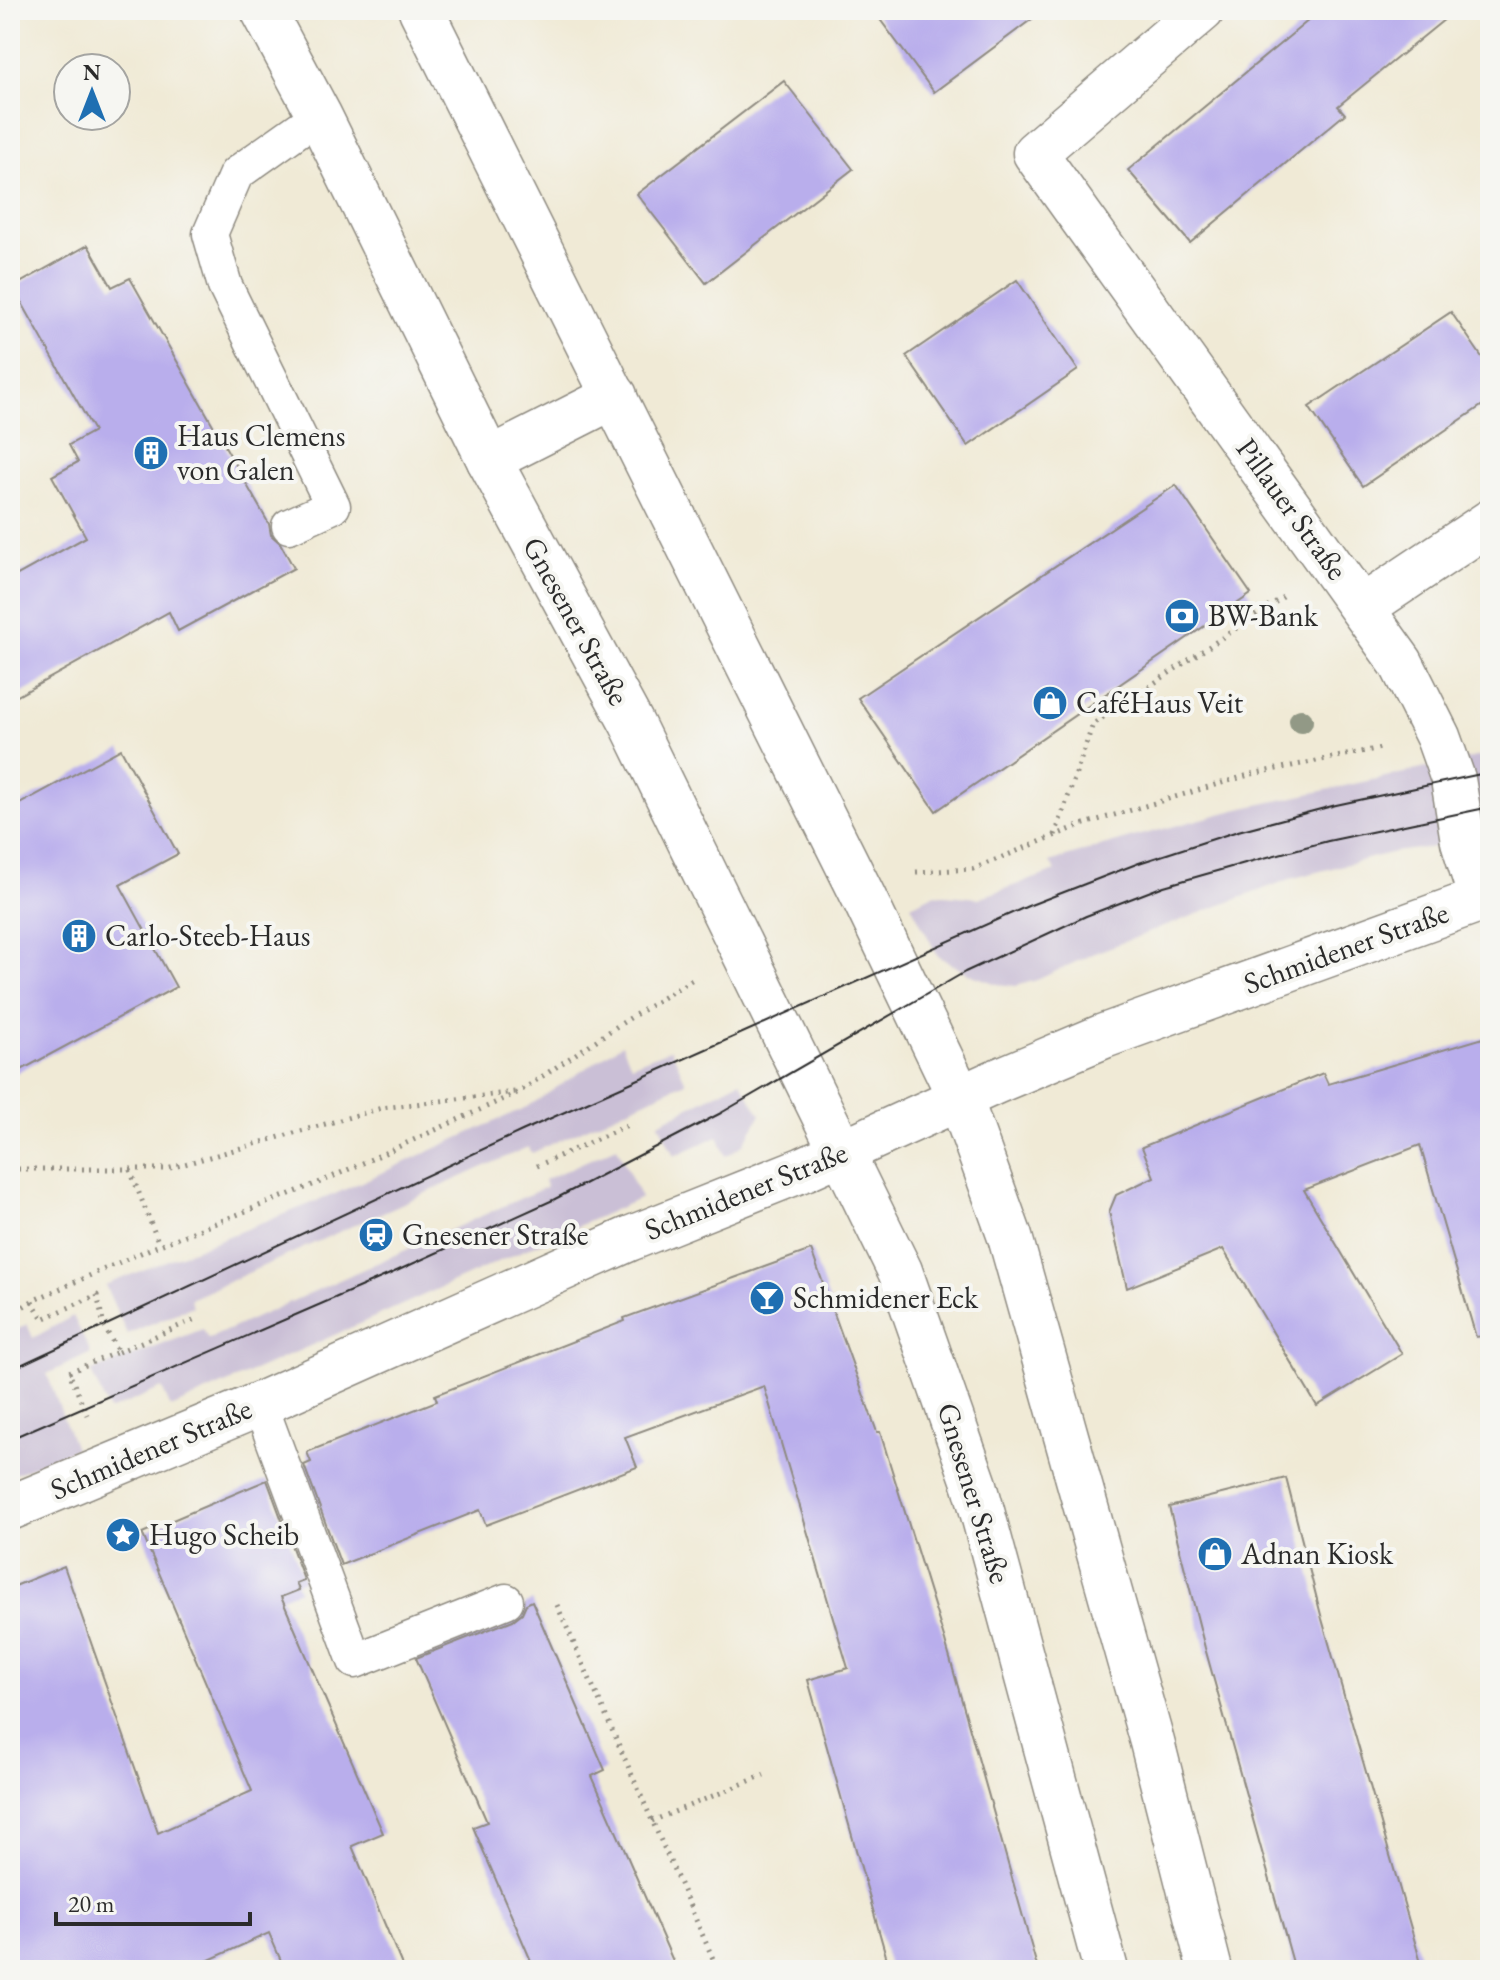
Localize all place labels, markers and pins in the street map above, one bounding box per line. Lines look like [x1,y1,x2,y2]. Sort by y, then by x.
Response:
place label: Haus Clemens von Galen [177,416,346,489]
building icon: Haus Clemens von Galen [132,434,170,472]
place label: BW-Bank [1208,596,1319,635]
bank icon: BW-Bank [1163,597,1201,635]
place label: CaféHaus Veit [1076,683,1244,722]
shop icon: CaféHaus Veit [1031,684,1069,722]
place label: Carlo-Steeb-Haus [105,916,310,955]
building icon: Carlo-Steeb-Haus [60,917,98,955]
place label: Gnesener Straße [402,1215,589,1254]
station icon: Gnesener Straße [357,1216,395,1254]
place label: Schmidener Eck [793,1278,979,1317]
bar icon: Schmidener Eck [748,1279,786,1317]
place label: Hugo Scheib [149,1515,299,1554]
place icon: Hugo Scheib [104,1516,142,1554]
place label: Adnan Kiosk [1240,1534,1394,1573]
shop icon: Adnan Kiosk [1196,1535,1234,1573]

